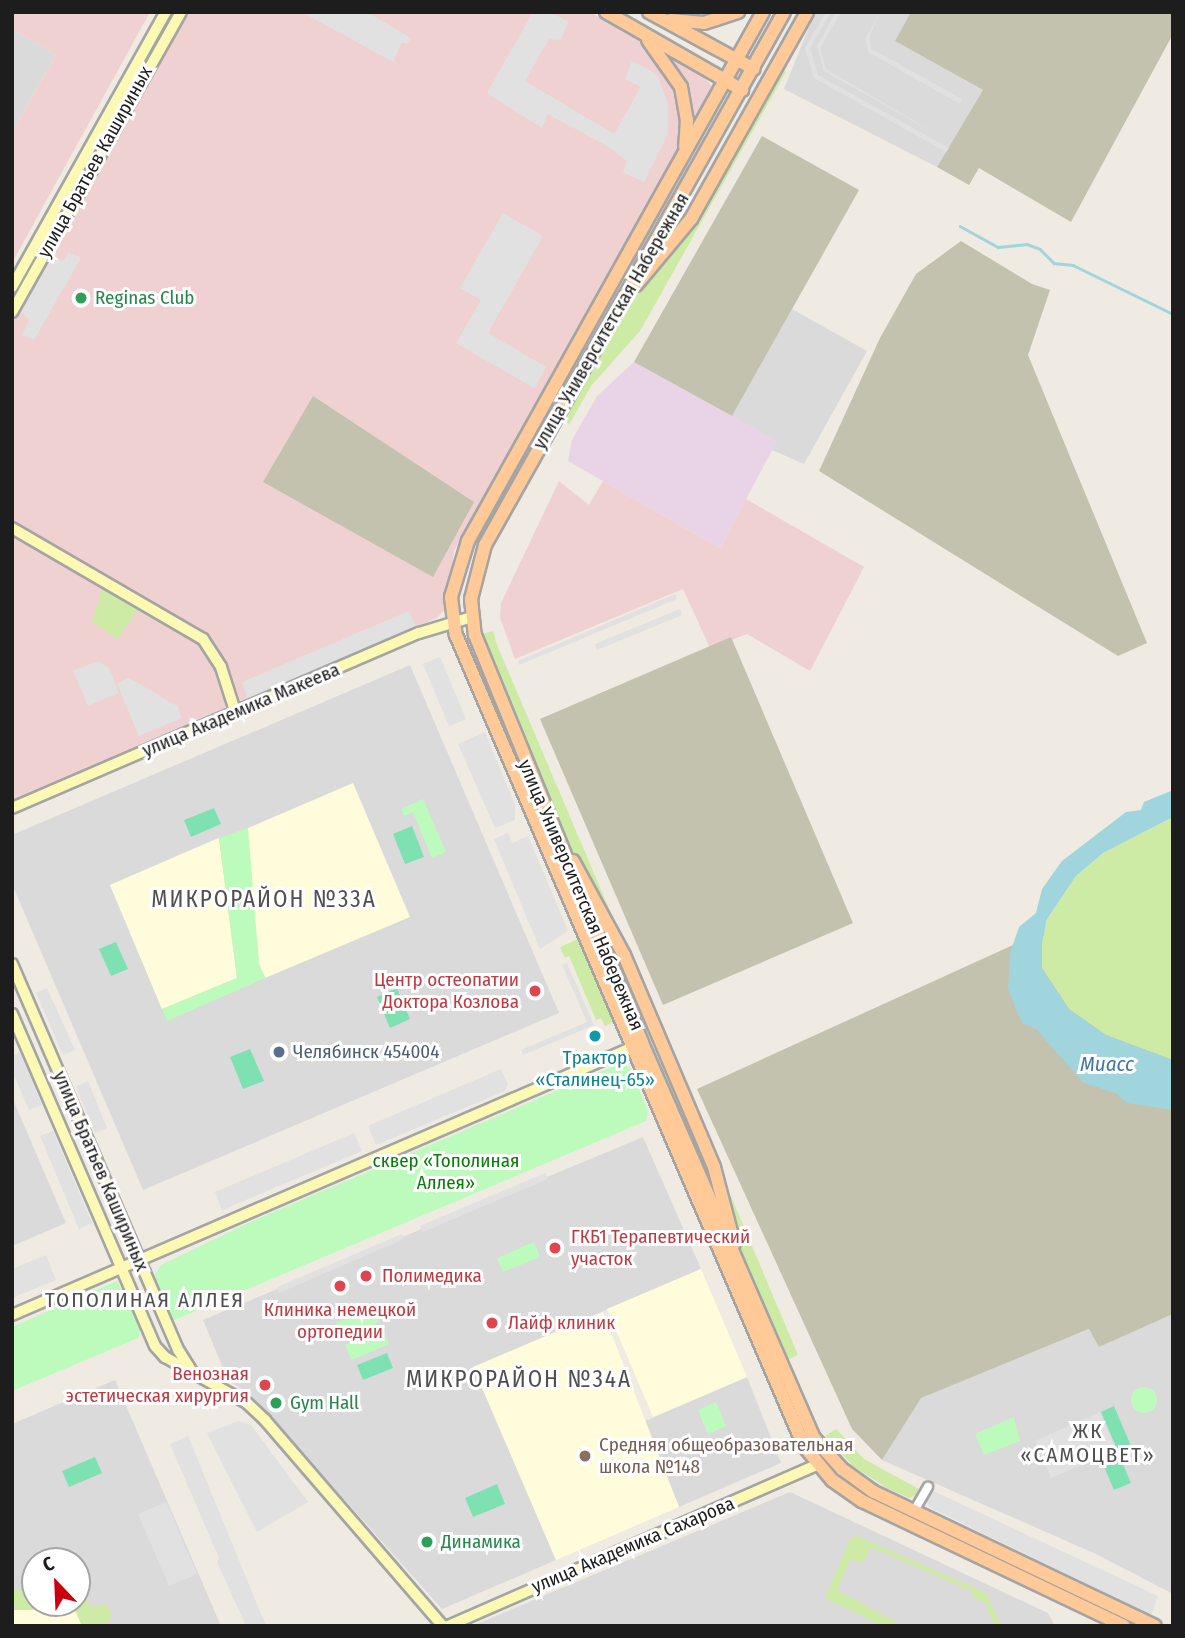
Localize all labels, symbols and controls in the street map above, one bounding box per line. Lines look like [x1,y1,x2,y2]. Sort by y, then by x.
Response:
street label: улица Братьев Кашириных [33,62,157,262]
street label: улица Университетская Набережная [528,189,694,453]
place label: Reginas Club [95,287,194,309]
marker: Reginas Club [73,290,89,306]
street label: улица Академика Макеева [139,658,343,762]
street label: улица Университетская Набережная [513,756,649,1034]
district label: МИКРОРАЙОН №33А [153,885,375,913]
place label: Центр остеопатии Доктора Козлова [374,969,519,1013]
marker: Центр остеопатии Доктора Козлова [525,981,545,1001]
marker: Трактор «Сталинец-65» [587,1028,603,1044]
place label: Челябинск 454004 [293,1041,439,1063]
marker: Челябинск 454004 [271,1044,287,1060]
place label: Трактор «Сталинец-65» [535,1047,655,1091]
water label: Миасс [1080,1051,1134,1077]
street label: улица Братьев Кашириных [48,1067,154,1275]
park label: сквер «Тополиная Аллея» [373,1150,519,1194]
place label: ГКБ1 Терапевтический участок [571,1226,750,1270]
marker: ГКБ1 Терапевтический участок [545,1238,565,1258]
place label: Полимедика [382,1265,482,1287]
marker: Полимедика [356,1266,376,1286]
marker: Клиника немецкой ортопедии [330,1276,350,1296]
district label: ТОПОЛИНАЯ АЛЛЕЯ [47,1287,243,1313]
place label: Клиника немецкой ортопедии [264,1299,416,1343]
place label: Лайф клиник [508,1312,615,1334]
marker: Лайф клиник [482,1313,502,1333]
place label: Венозная эстетическая хирургия [66,1363,249,1407]
district label: МИКРОРАЙОН №34А [408,1365,630,1393]
marker: Венозная эстетическая хирургия [255,1375,275,1395]
place label: Gym Hall [290,1392,359,1414]
marker: Gym Hall [268,1395,284,1411]
district label: ЖК «САМОЦВЕТ» [1022,1418,1154,1468]
place label: Средняя общеобразовательная школа №148 [599,1434,853,1478]
marker: Средняя общеобразовательная школа №148 [577,1448,593,1464]
street label: улица Академика Сахарова [528,1492,738,1598]
place label: Динамика [441,1531,521,1553]
marker: Динамика [419,1534,435,1550]
north arrow [21,1547,91,1617]
text: С [39,1552,57,1577]

